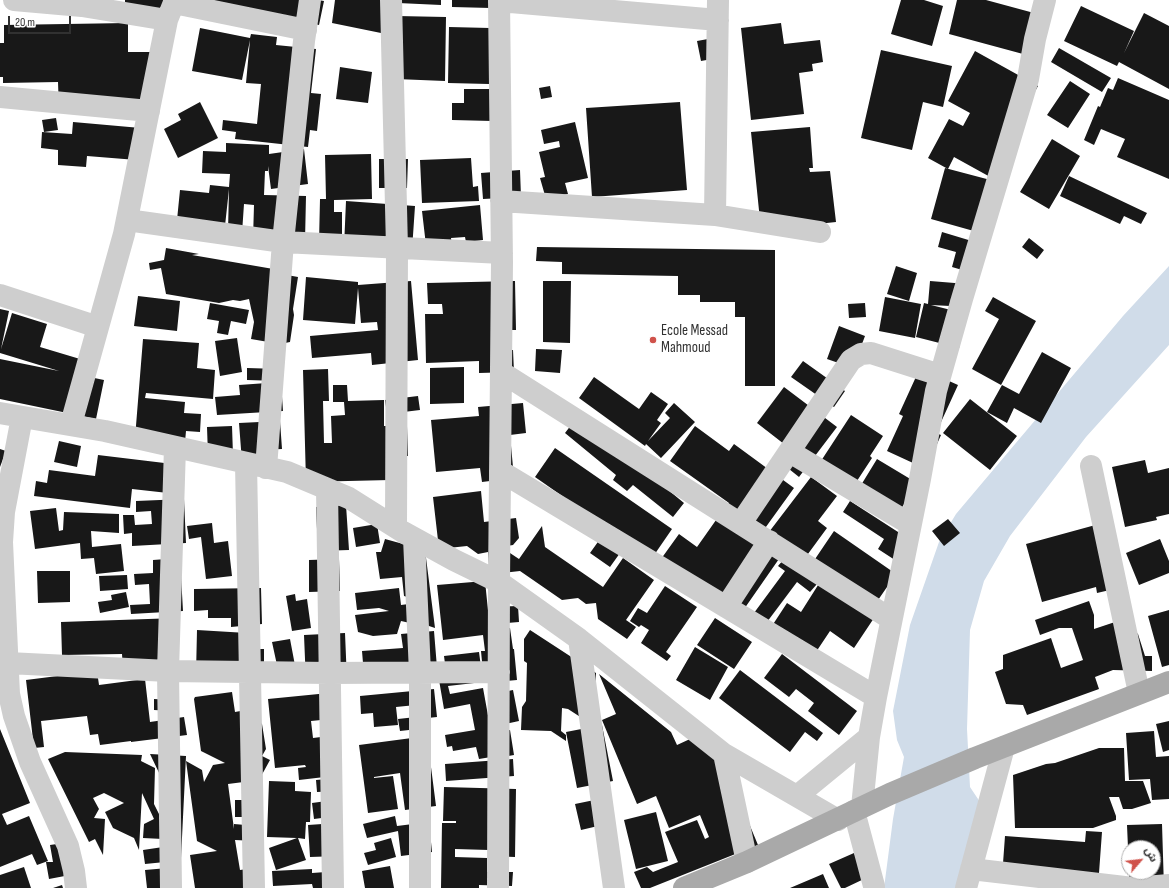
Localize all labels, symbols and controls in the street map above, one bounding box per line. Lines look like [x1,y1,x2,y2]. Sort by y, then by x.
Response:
scale bar [10,8,73,34]
text: 20 m [15,15,35,30]
place label: Ecole Messad Mahmoud [661,322,728,357]
marker: Ecole Messad Mahmoud [648,335,658,345]
north arrow [1121,840,1161,880]
text: ش [1142,845,1160,864]

